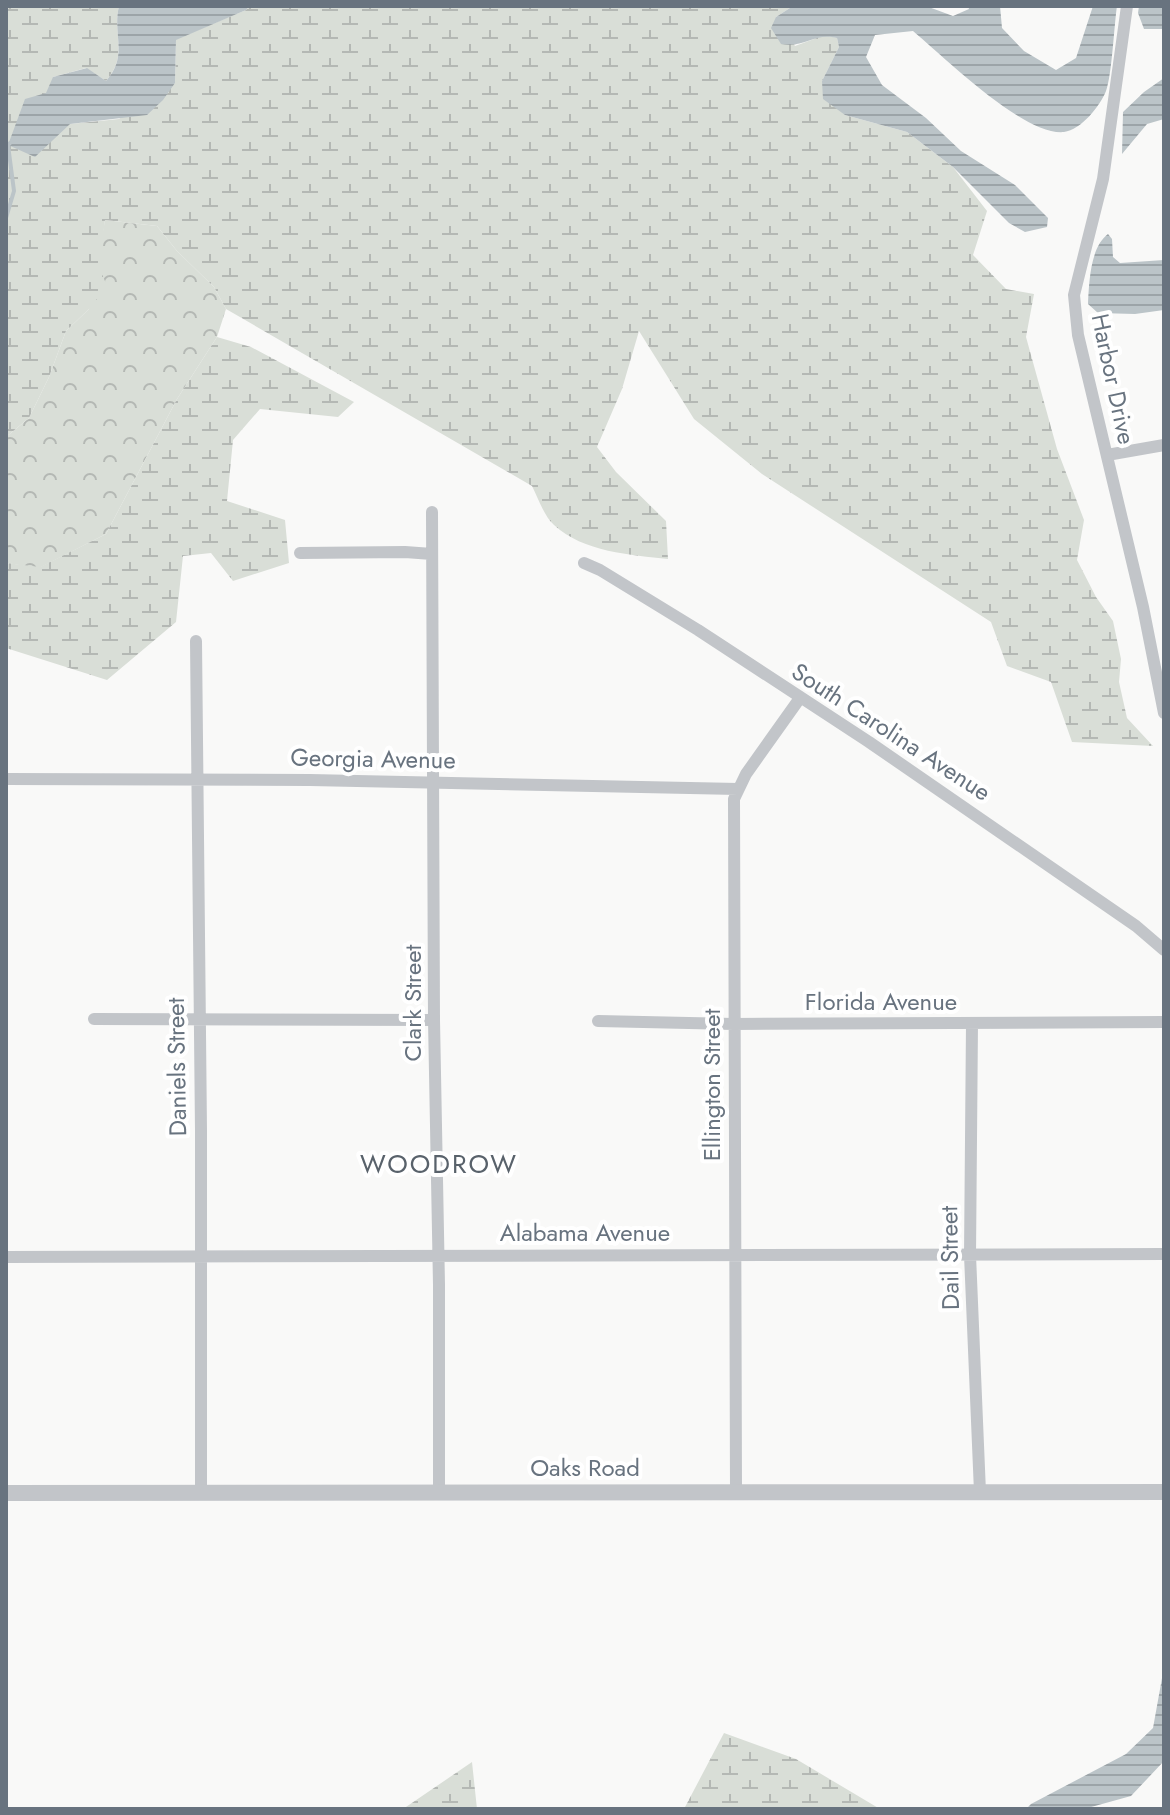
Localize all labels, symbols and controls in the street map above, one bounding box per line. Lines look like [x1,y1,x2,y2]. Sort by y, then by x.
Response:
street label: Harbor Drive [1083,310,1144,447]
street label: South Carolina Avenue [785,654,998,809]
street label: Georgia Avenue [290,740,456,777]
street label: Clark Street [395,944,430,1061]
street label: Florida Avenue [805,984,957,1019]
street label: Daniels Street [158,997,195,1137]
street label: Ellington Street [694,1008,729,1161]
district label: WOODROW [360,1145,518,1183]
street label: Dail Street [931,1205,968,1310]
street label: Alabama Avenue [500,1215,670,1250]
street label: Oaks Road [530,1450,640,1485]

